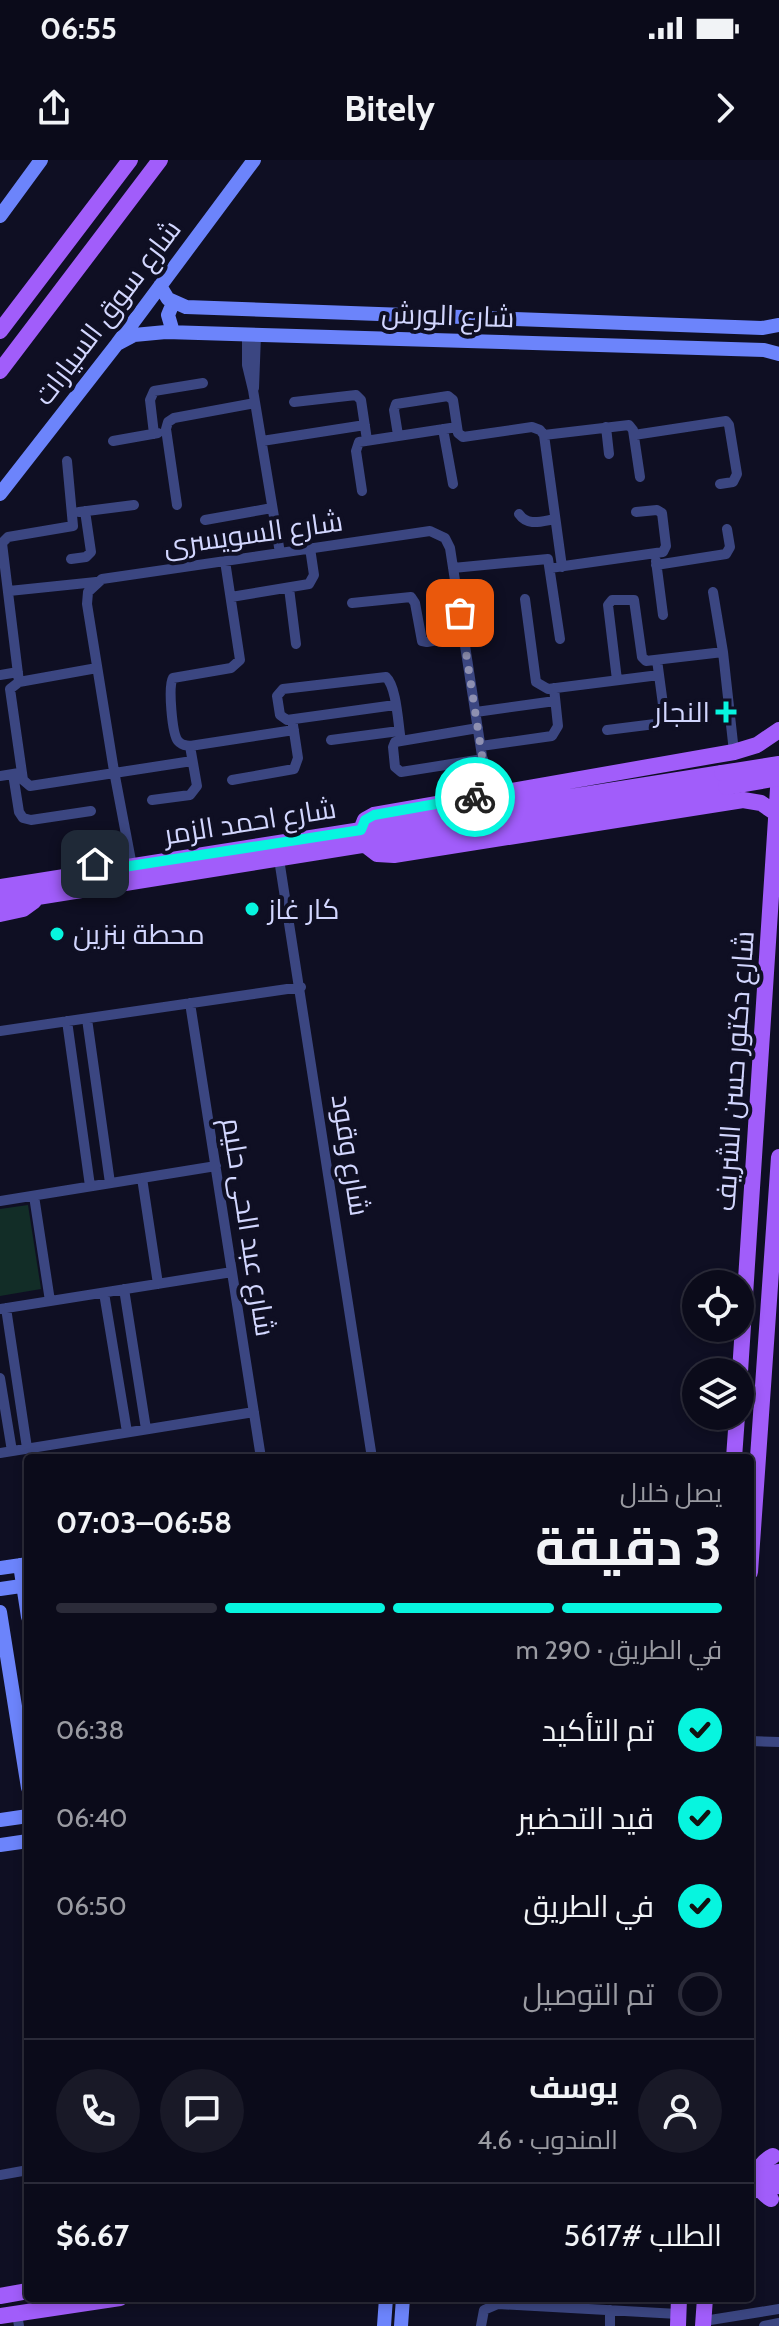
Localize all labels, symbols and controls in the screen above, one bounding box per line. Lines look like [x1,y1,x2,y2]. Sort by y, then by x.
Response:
text: 06:55 [40,10,117,47]
icon: share [32,86,76,130]
text: Bitely [344,86,435,130]
icon: forward [703,86,747,130]
street label: شارع سوق السيارات [26,213,189,413]
street label: شارع الورش [381,296,515,336]
street label: شارع السويسرى [161,504,345,564]
pin [426,579,494,647]
icon: bag [438,591,482,635]
place label: النجار [652,695,710,729]
marker: النجار [717,703,735,721]
courier [435,757,515,837]
icon: bike [453,775,497,819]
street label: شارع احمد الزمر [160,791,339,854]
pin [61,830,129,898]
icon: home [73,842,117,886]
place label: كار غاز [266,892,340,926]
marker: كار غاز [243,900,261,918]
place label: محطة بنزين [73,917,205,951]
marker: محطة بنزين [48,925,66,943]
street label: شارع دكتور حسن الشريف [707,930,763,1213]
street label: شارع وقود [323,1092,377,1218]
street label: شارع عبد الحى حليم [212,1115,283,1339]
map controls [682,1270,754,1430]
button: locate [682,1270,754,1342]
button: layers [682,1358,754,1430]
text: يصل خلال [620,1477,722,1509]
text: 06:58–07:03 [56,1504,232,1541]
text: 3 دقيقة [535,1515,722,1578]
text: في الطريق · 290 m [516,1634,722,1666]
icon: check [678,1708,722,1752]
text: تم التأكيد [542,1712,654,1749]
text: 06:38 [56,1714,124,1746]
icon: check [678,1796,722,1840]
text: قيد التحضير [518,1800,654,1837]
text: 06:40 [56,1802,128,1834]
icon: check [678,1884,722,1928]
text: في الطريق [523,1888,654,1925]
text: 06:50 [56,1890,127,1922]
text: تم التوصيل [523,1976,654,2013]
button: phone [56,2069,140,2153]
button: chat [160,2069,244,2153]
text: يوسف [529,2069,618,2106]
button: person [638,2069,722,2153]
text: المندوب · 4.6 [477,2124,618,2156]
text: $6.67 [56,2217,129,2254]
text: الطلب #5617 [564,2217,722,2254]

